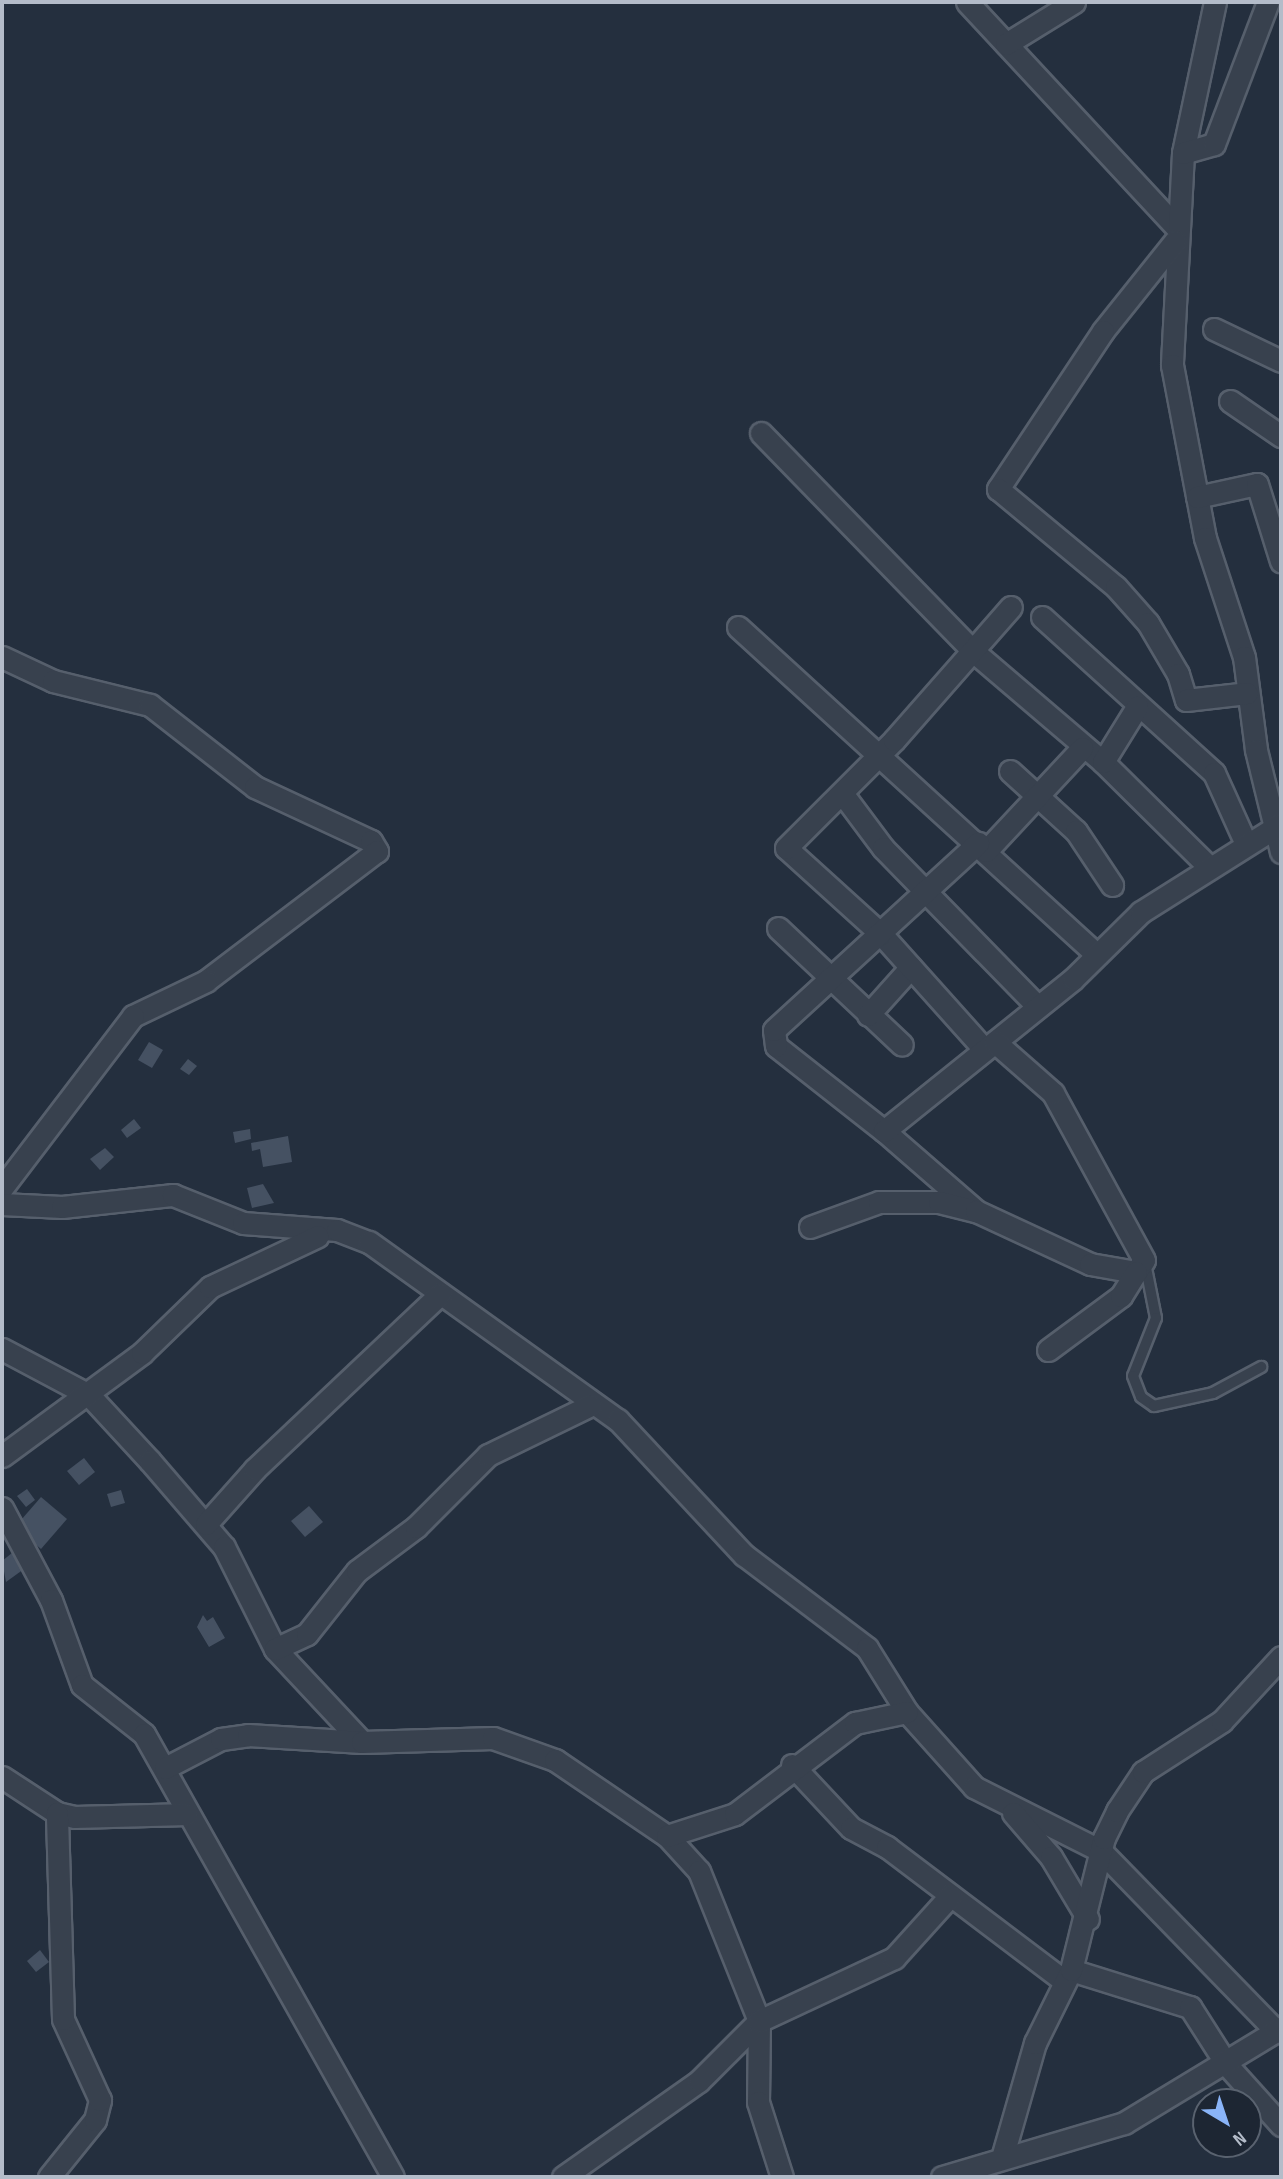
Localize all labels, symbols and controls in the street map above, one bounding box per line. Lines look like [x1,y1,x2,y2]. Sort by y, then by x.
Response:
north arrow [1192,2088,1262,2158]
text: N [1228,2126,1250,2150]

